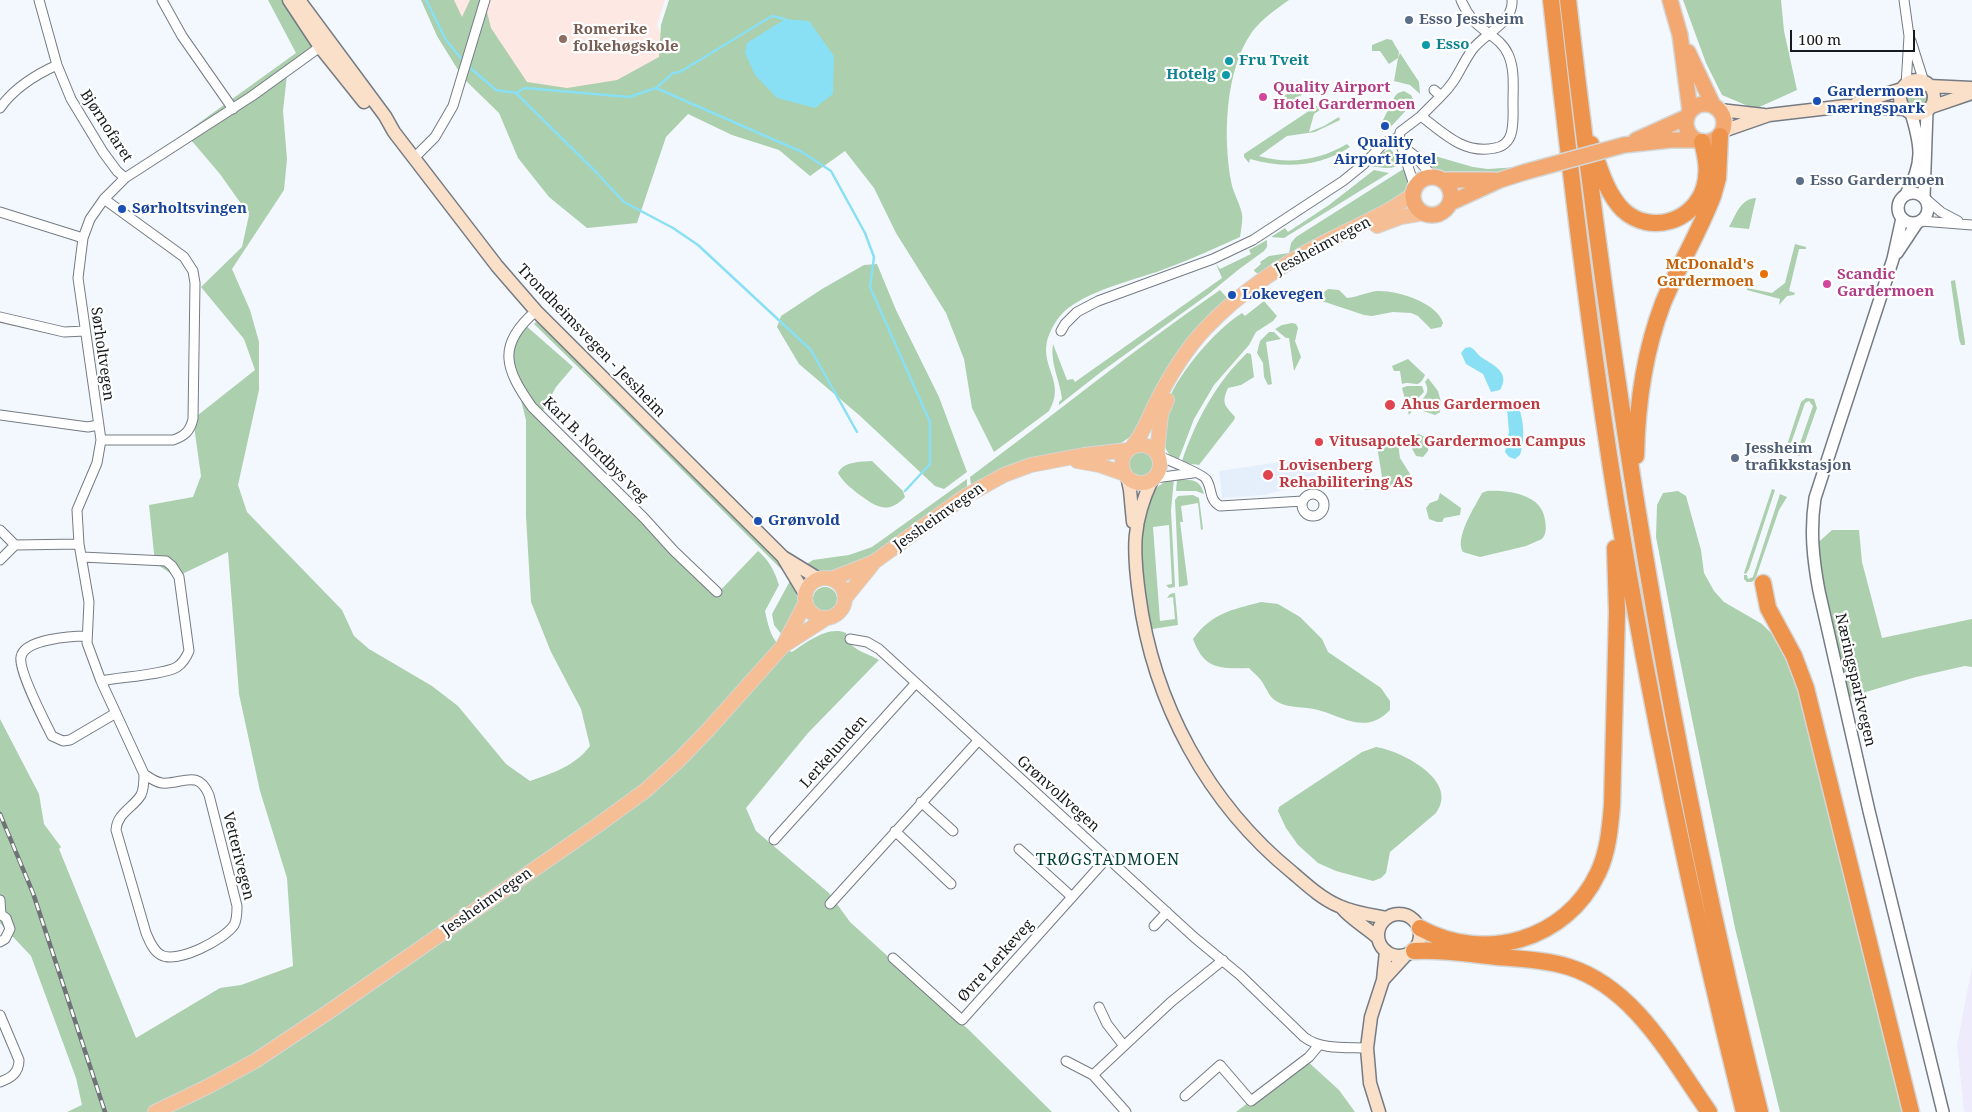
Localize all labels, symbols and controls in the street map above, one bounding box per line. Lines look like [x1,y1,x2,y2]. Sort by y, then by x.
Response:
place label: Esso Jessheim [1419,11,1524,29]
marker: Esso Jessheim [1403,14,1415,26]
scale bar [1792,20,1917,52]
place label: Romerike folkehøgskole [573,21,679,56]
text: 100 m [1798,29,1841,49]
marker: Romerike folkehøgskole [557,33,569,45]
place label: Esso [1436,36,1469,54]
marker: Esso [1420,39,1432,51]
place label: Fru Tveit [1239,52,1309,70]
marker: Fru Tveit [1223,55,1235,67]
place label: Hotelg [1166,66,1216,84]
marker: Hotelg [1220,69,1232,81]
place label: Quality Airport Hotel Gardermoen [1273,79,1415,114]
place label: Gardermoen næringspark [1827,83,1925,118]
street label: Bjørnofaret [76,86,136,166]
marker: Quality Airport Hotel Gardermoen [1257,91,1269,103]
marker: Gardermoen næringspark [1811,95,1823,107]
marker: Quality Airport Hotel [1379,120,1391,132]
place label: Quality Airport Hotel [1334,134,1436,169]
place label: Esso Gardermoen [1810,172,1944,190]
marker: Esso Gardermoen [1794,175,1806,187]
place label: Sørholtsvingen [132,200,247,218]
marker: Sørholtsvingen [116,203,128,215]
street label: Jessheimvegen [1272,213,1374,279]
place label: McDonald's Gardermoen [1657,256,1754,291]
street label: Trondheimsvegen - Jessheim [513,261,669,421]
place label: Scandic Gardermoen [1837,266,1934,301]
marker: McDonald's Gardermoen [1758,268,1770,280]
marker: Scandic Gardermoen [1821,278,1833,290]
place label: Lokevegen [1242,286,1324,304]
marker: Lokevegen [1226,289,1238,301]
street label: Sørholtvegen [87,306,117,402]
street label: Karl B. Nordbys veg [539,394,651,506]
place label: Ahus Gardermoen [1401,396,1541,414]
marker: Ahus Gardermoen [1383,398,1397,412]
place label: Vitusapotek Gardermoen Campus [1329,433,1586,451]
marker: Vitusapotek Gardermoen Campus [1313,436,1325,448]
place label: Jessheim trafikkstasjon [1745,440,1851,475]
marker: Jessheim trafikkstasjon [1729,452,1741,464]
place label: Lovisenberg Rehabilitering AS [1279,457,1413,492]
marker: Lovisenberg Rehabilitering AS [1261,468,1275,482]
street label: Jessheimvegen [890,479,988,555]
place label: Grønvold [768,512,840,530]
marker: Grønvold [752,515,764,527]
street label: Næringsparkvegen [1831,612,1879,748]
street label: Lerkelunden [797,712,871,792]
street label: Grønvollvegen [1013,752,1103,836]
street label: Vetterivegen [218,810,258,902]
district label: TRØGSTADMOEN [1034,850,1182,870]
street label: Jessheimvegen [438,864,536,940]
street label: Øvre Lerkeveg [954,916,1038,1006]

